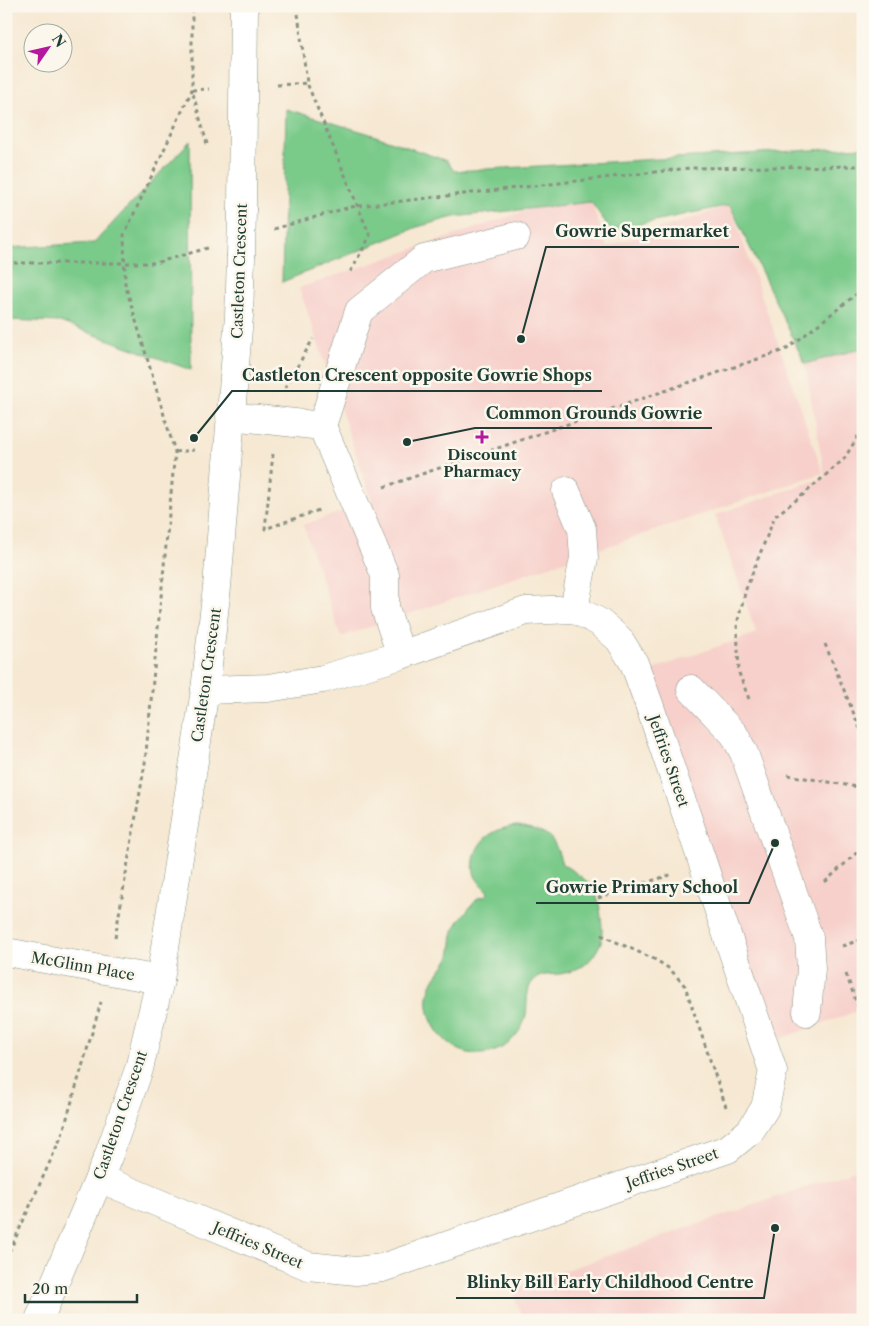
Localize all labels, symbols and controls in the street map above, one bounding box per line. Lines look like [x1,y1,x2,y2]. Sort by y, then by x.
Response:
north arrow [22,22,72,72]
text: N [48,31,70,51]
street label: Castleton Crescent [227,202,251,339]
callout: Gowrie Supermarket [546,216,739,247]
text: Gowrie Supermarket [555,221,729,241]
callout: Castleton Crescent opposite Gowrie Shops [232,360,602,391]
text: Castleton Crescent opposite Gowrie Shops [242,365,592,385]
callout: Common Grounds Gowrie [475,397,712,428]
text: Common Grounds Gowrie [486,403,703,423]
marker: Discount Pharmacy [476,431,488,443]
place label: Discount Pharmacy [443,445,522,481]
street label: Castleton Crescent [187,606,225,743]
street label: Jeffries Street [644,711,694,810]
callout: Gowrie Primary School [536,872,749,903]
text: Gowrie Primary School [546,877,739,897]
street label: McGlinn Place [30,948,136,984]
street label: Castleton Crescent [89,1047,151,1182]
street label: Jeffries Street [622,1143,721,1193]
street label: Jeffries Street [208,1217,307,1273]
callout: Blinky Bill Early Childhood Centre [456,1267,764,1298]
scale bar [25,1271,138,1303]
text: Blinky Bill Early Childhood Centre [466,1272,754,1292]
text: 20 m [32,1279,68,1298]

